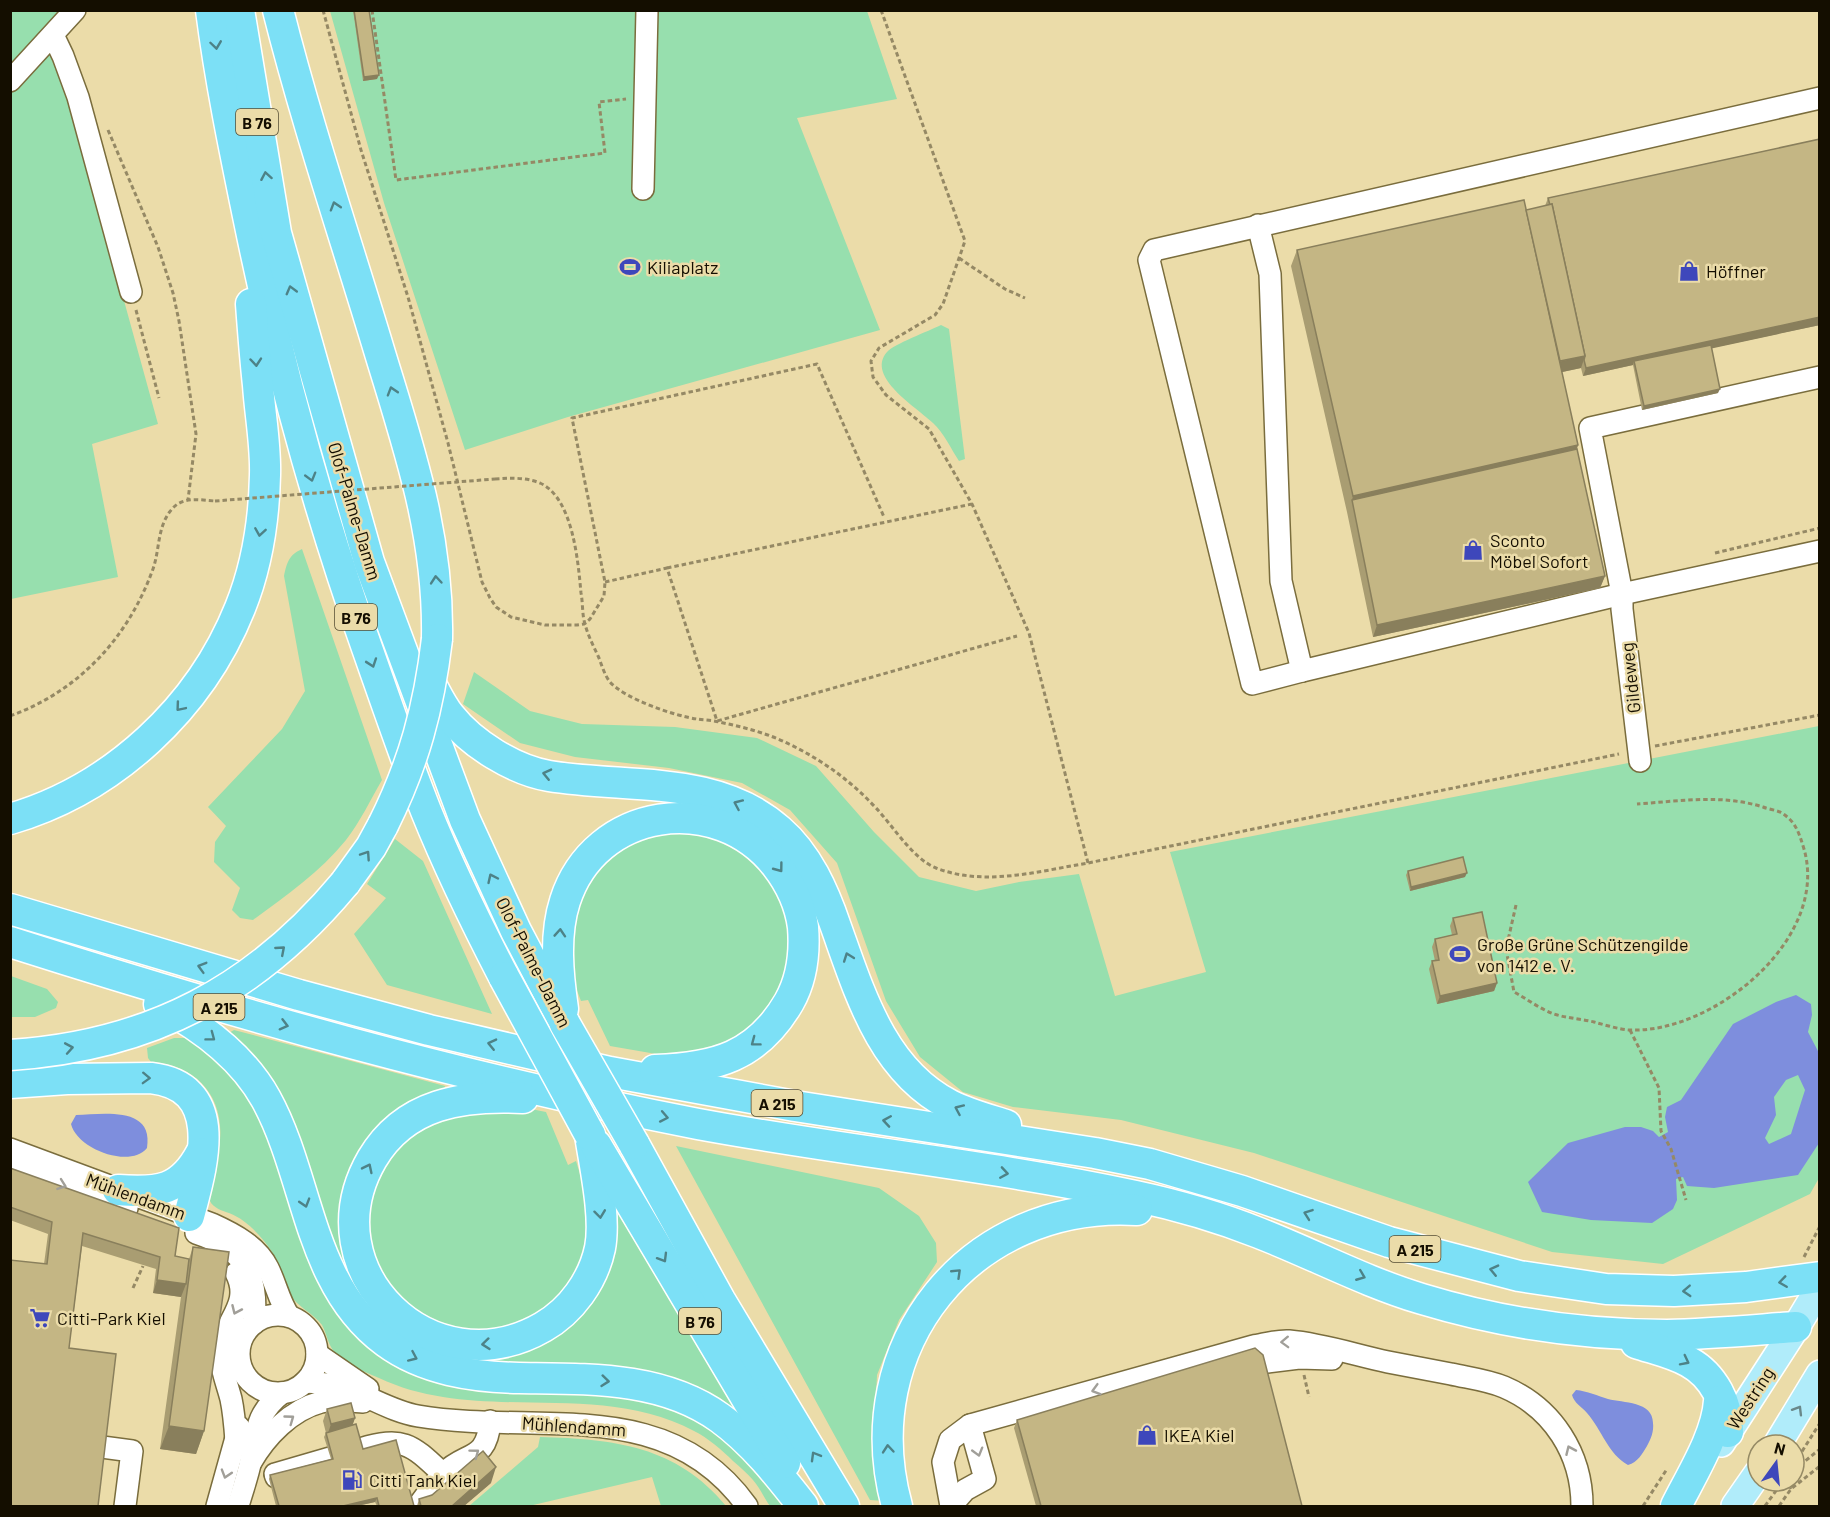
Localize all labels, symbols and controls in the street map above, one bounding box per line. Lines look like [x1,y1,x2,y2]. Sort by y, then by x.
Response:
one-way arrow [209,40,221,49]
road number: B 76 [236,109,278,135]
one-way arrow [260,171,273,181]
one-way arrow [330,201,342,212]
sports icon: Kiliaplatz [618,255,642,279]
place label: Kiliaplatz [647,256,718,278]
shop icon: Höffner [1677,259,1701,283]
place label: Höffner [1706,260,1766,282]
one-way arrow [286,285,299,295]
one-way arrow [249,358,262,367]
one-way arrow [386,386,399,397]
street label: Olof-Palme-Damm [324,439,386,583]
one-way arrow [304,472,317,482]
one-way arrow [255,527,267,537]
place label: Sconto Möbel Sofort [1490,529,1589,572]
shop icon: Sconto Möbel Sofort [1461,538,1485,562]
one-way arrow [429,576,442,585]
road number: B 76 [335,604,377,630]
street label: Gildeweg [1615,642,1645,714]
one-way arrow [365,657,378,667]
one-way arrow [176,700,187,711]
one-way arrow [542,768,552,781]
one-way arrow [734,800,745,812]
one-way arrow [358,851,370,861]
one-way arrow [771,862,782,873]
one-way arrow [487,873,499,884]
street label: Olof-Palme-Damm [492,893,576,1031]
one-way arrow [553,928,566,937]
place label: Große Grüne Schützengilde von 1412 e. V. [1477,933,1689,976]
sports icon: Große Grüne Schützengilde von 1412 e. V. [1448,942,1472,966]
one-way arrow [274,946,285,957]
one-way arrow [842,952,855,963]
one-way arrow [197,962,208,974]
road number: A 215 [194,994,244,1020]
one-way arrow [278,1018,288,1030]
one-way arrow [204,1030,215,1041]
one-way arrow [751,1035,762,1046]
one-way arrow [487,1039,497,1052]
one-way arrow [63,1042,73,1055]
one-way arrow [142,1072,151,1085]
road number: A 215 [752,1090,802,1116]
one-way arrow [955,1104,966,1116]
one-way arrow [659,1110,669,1123]
one-way arrow [882,1115,892,1128]
one-way arrow [360,1163,372,1174]
one-way arrow [998,1166,1008,1179]
street label: Mühlendamm [83,1168,189,1224]
one-way arrow [56,1177,67,1190]
one-way arrow [298,1197,310,1208]
one-way arrow [1303,1208,1314,1221]
one-way arrow [594,1209,606,1218]
road number: A 215 [1390,1236,1440,1262]
one-way arrow [656,1252,667,1262]
one-way arrow [1489,1264,1499,1277]
one-way arrow [950,1269,960,1280]
one-way arrow [1355,1269,1366,1281]
one-way arrow [1778,1276,1787,1288]
one-way arrow [1683,1284,1692,1297]
one-way arrow [231,1304,243,1315]
supermarket icon: Citti-Park Kiel [28,1306,52,1330]
place label: Citti-Park Kiel [57,1307,166,1329]
road number: B 76 [679,1308,721,1334]
one-way arrow [1280,1336,1289,1349]
one-way arrow [481,1337,490,1350]
one-way arrow [406,1350,417,1362]
one-way arrow [1679,1354,1689,1365]
street label: Westring [1722,1363,1778,1433]
one-way arrow [600,1374,609,1387]
one-way arrow [1091,1383,1102,1395]
one-way arrow [1791,1406,1803,1416]
street label: Mühlendamm [521,1411,627,1441]
one-way arrow [283,1415,294,1426]
shop icon: IKEA Kiel [1135,1423,1159,1447]
place label: IKEA Kiel [1164,1424,1234,1446]
north arrow [1746,1433,1806,1493]
text: N [1772,1437,1788,1459]
one-way arrow [882,1444,895,1453]
one-way arrow [1565,1446,1577,1457]
one-way arrow [970,1447,983,1457]
one-way arrow [468,1449,479,1460]
one-way arrow [810,1452,822,1462]
one-way arrow [221,1468,233,1479]
fuel station icon: Citti Tank Kiel [340,1468,364,1492]
place label: Citti Tank Kiel [369,1469,477,1491]

